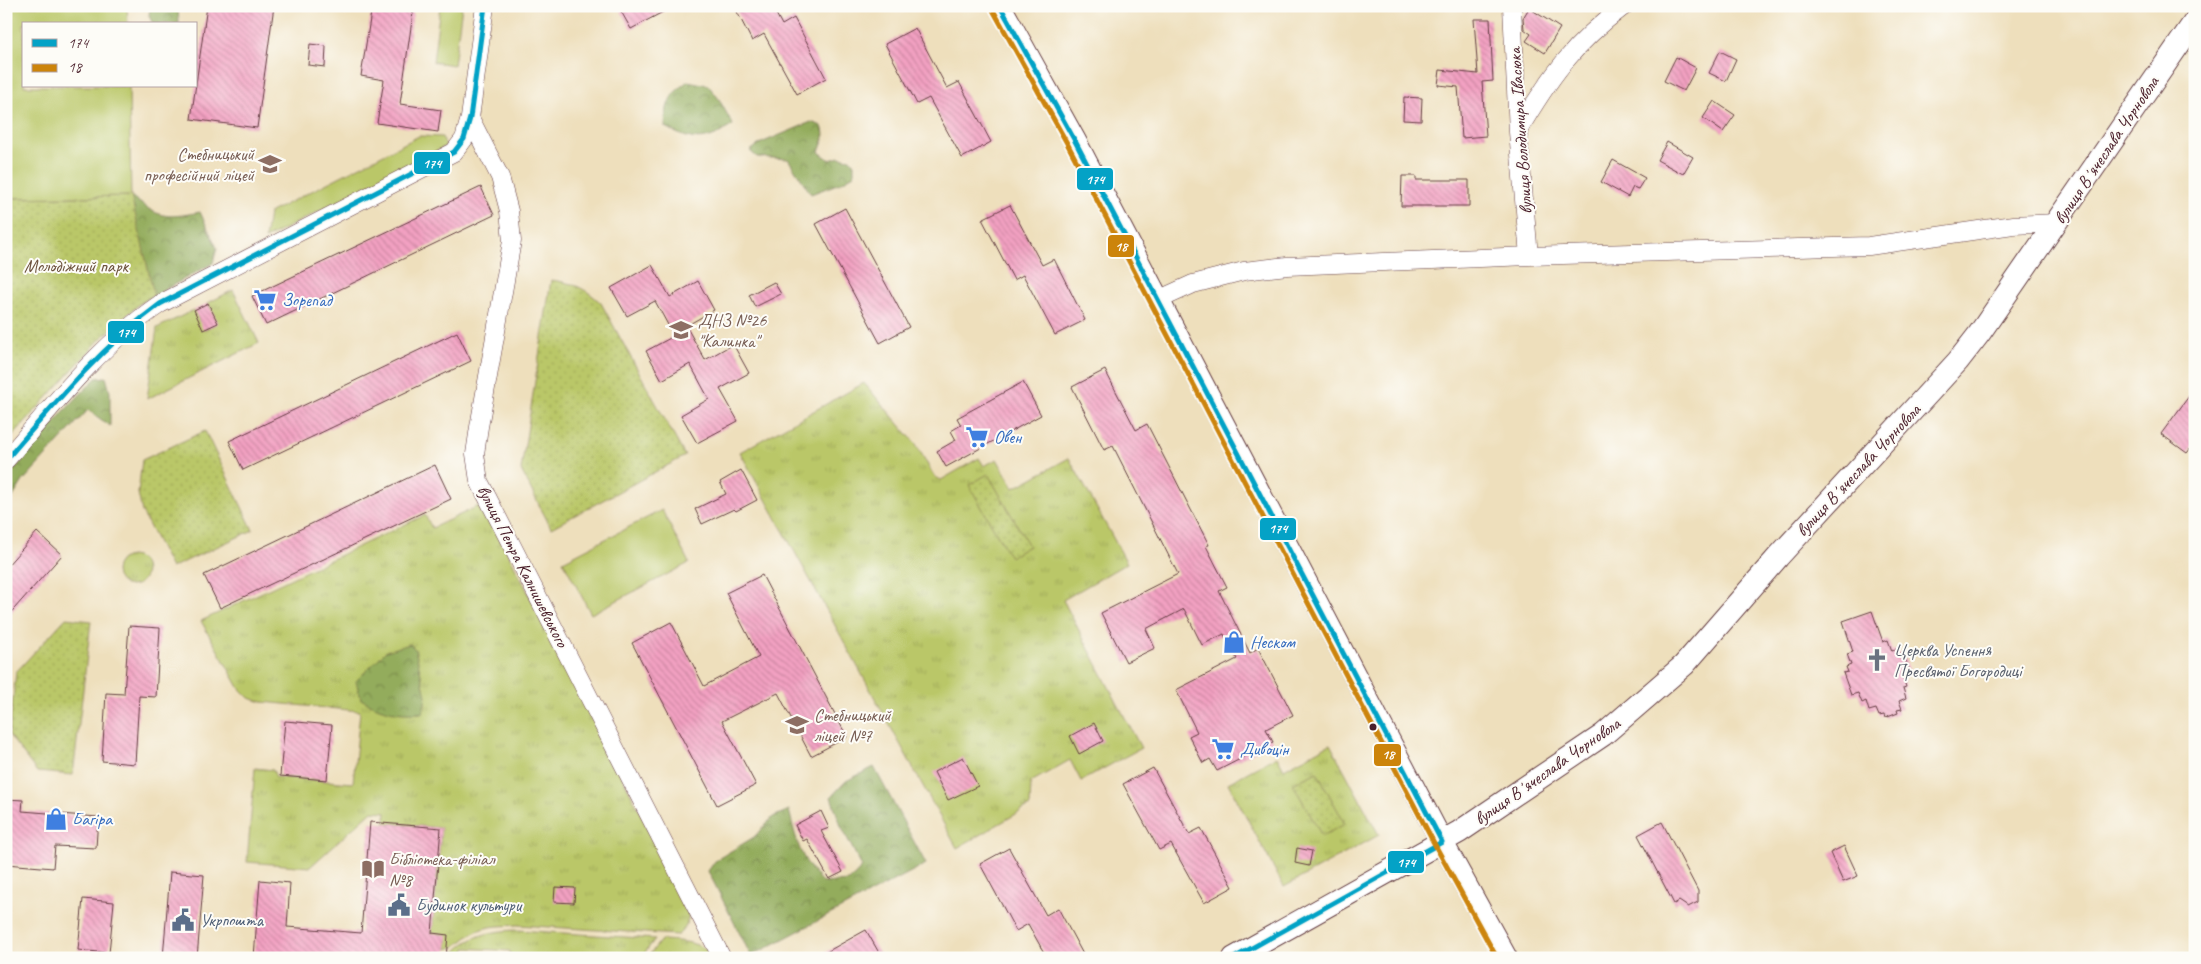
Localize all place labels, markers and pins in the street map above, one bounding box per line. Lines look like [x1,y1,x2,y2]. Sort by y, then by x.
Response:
place label: Стебницький професійний ліцей [144,143,255,186]
school or university icon: Стебницький професійний ліцей [257,151,283,177]
supermarket icon: Зорепад [252,287,278,313]
place label: Зорепад [282,289,334,311]
place label: ДНЗ №26 "Калинка" [698,309,767,352]
school or university icon: ДНЗ №26 "Калинка" [668,317,694,343]
supermarket icon: Овен [964,424,990,450]
place label: Овен [994,426,1023,448]
shop icon: Неском [1221,629,1247,655]
place label: Неском [1250,631,1296,653]
place label: Церква Успення Пресвятої Богородиці [1894,639,2024,682]
church icon: Церква Успення Пресвятої Богородиці [1864,647,1890,673]
place label: Стебницький ліцей №7 [814,704,892,747]
school or university icon: Стебницький ліцей №7 [784,712,810,738]
unlabelled marker [1368,722,1378,732]
supermarket icon: Дивоцін [1210,736,1236,762]
place label: Дивоцін [1240,738,1290,760]
shop icon: Багіра [43,806,69,832]
place label: Багіра [72,808,113,830]
place label: Бібліотека-філіал №8 [389,848,496,891]
library icon: Бібліотека-філіал №8 [360,856,386,882]
public building icon: Будинок культури [386,892,412,918]
place label: Будинок культури [416,894,523,916]
public building icon: Укрпошта [170,907,196,933]
place label: Укрпошта [200,909,265,931]

